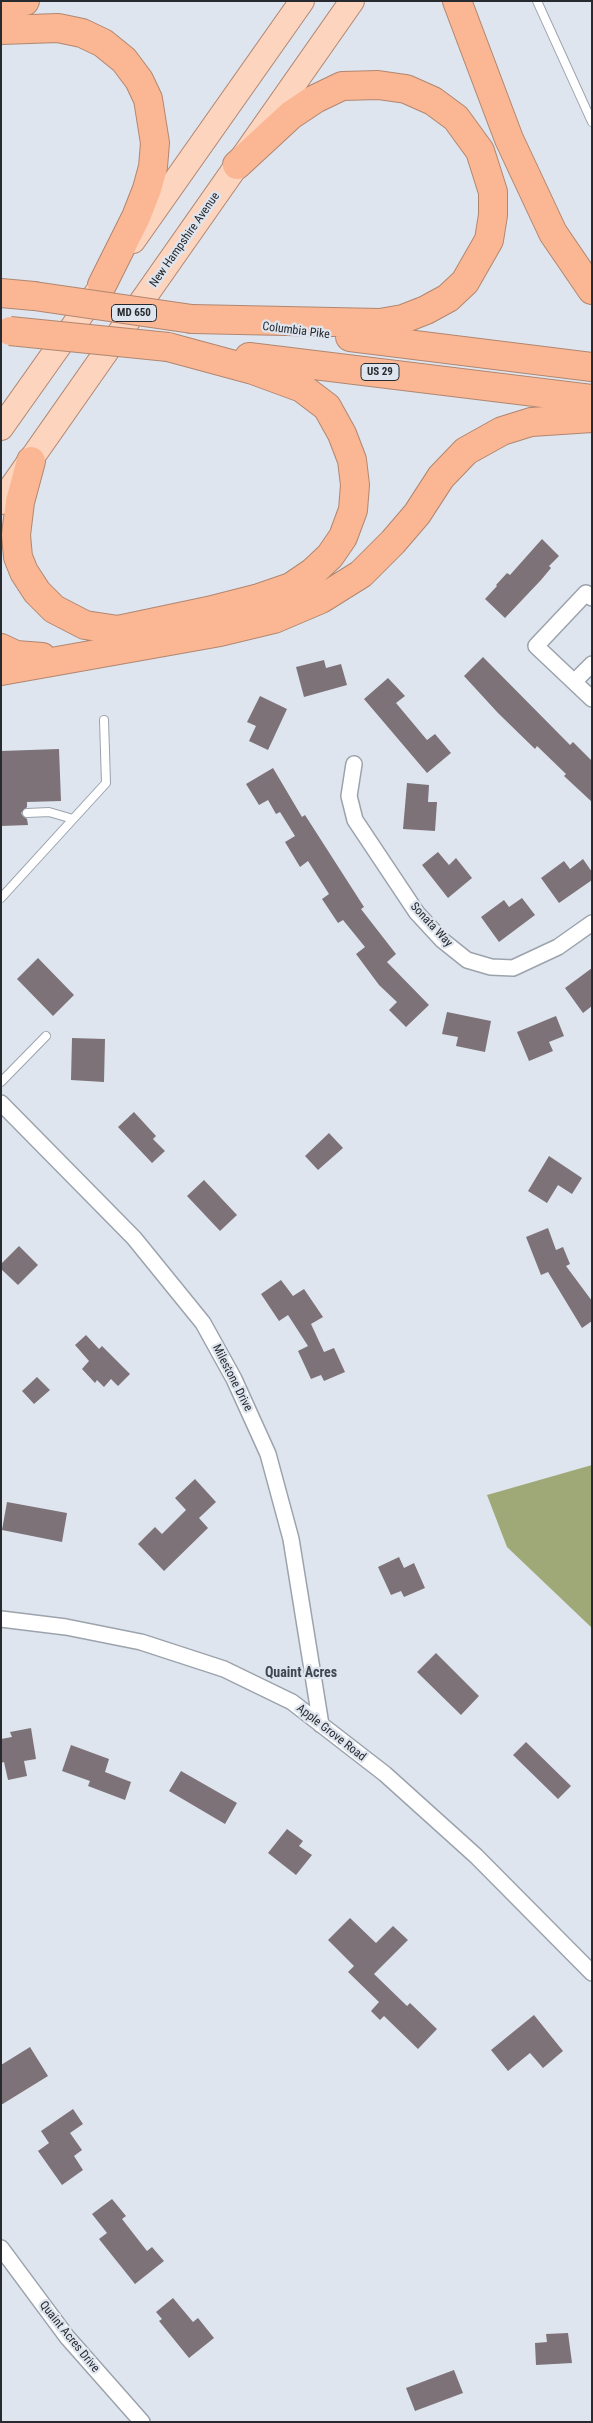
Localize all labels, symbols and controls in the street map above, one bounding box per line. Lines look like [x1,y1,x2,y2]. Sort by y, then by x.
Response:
street label: New Hampshire Avenue [147,190,223,290]
road number: MD 650 [112,304,156,322]
street label: Columbia Pike [261,320,331,342]
road number: US 29 [361,364,399,381]
street label: Sonata Way [407,900,455,950]
street label: Milestone Drive [209,1342,255,1414]
district label: Quaint Acres [265,1665,337,1681]
street label: Apple Grove Road [293,1701,369,1765]
street label: Quaint Acres Drive [36,2298,102,2376]

